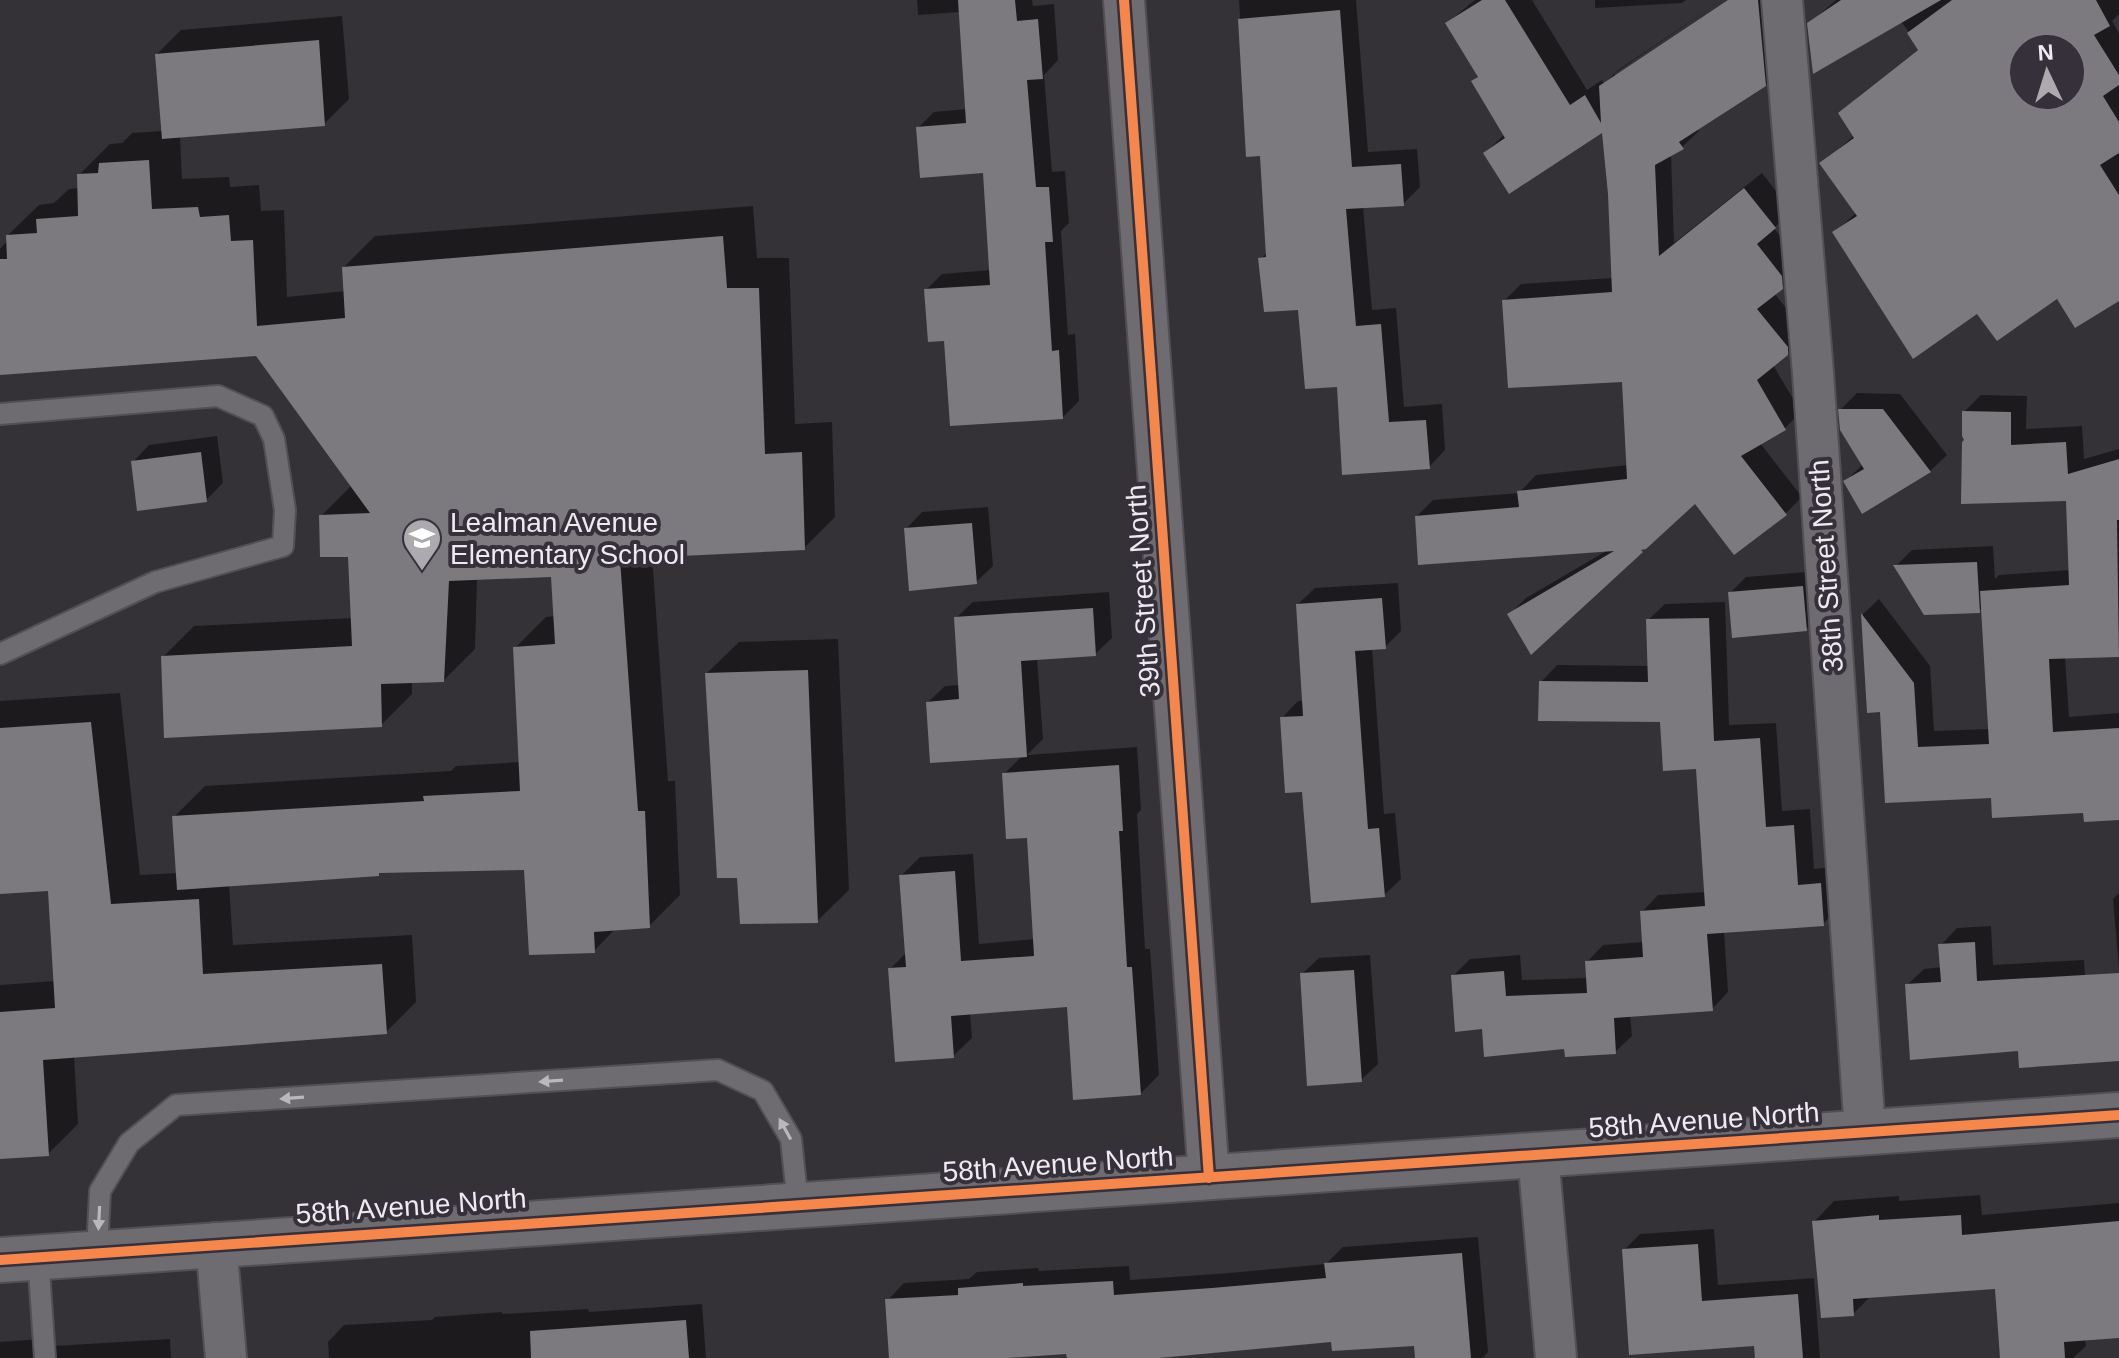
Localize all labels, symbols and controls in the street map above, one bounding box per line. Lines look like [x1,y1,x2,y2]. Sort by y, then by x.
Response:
north arrow [2007,32,2087,112]
text: N [2037,40,2054,66]
street label: 38th Street North [1803,459,1849,673]
street label: 39th Street North [1120,484,1166,698]
place label: Lealman Avenue Elementary School [450,507,685,570]
school or university icon: Lealman Avenue Elementary School [401,517,443,572]
one-way arrow [538,1075,563,1088]
one-way arrow [279,1092,304,1105]
street label: 58th Avenue North [1587,1096,1821,1144]
one-way arrow [778,1118,792,1140]
street label: 58th Avenue North [941,1140,1175,1188]
street label: 58th Avenue North [294,1182,528,1230]
one-way arrow [92,1206,105,1231]

